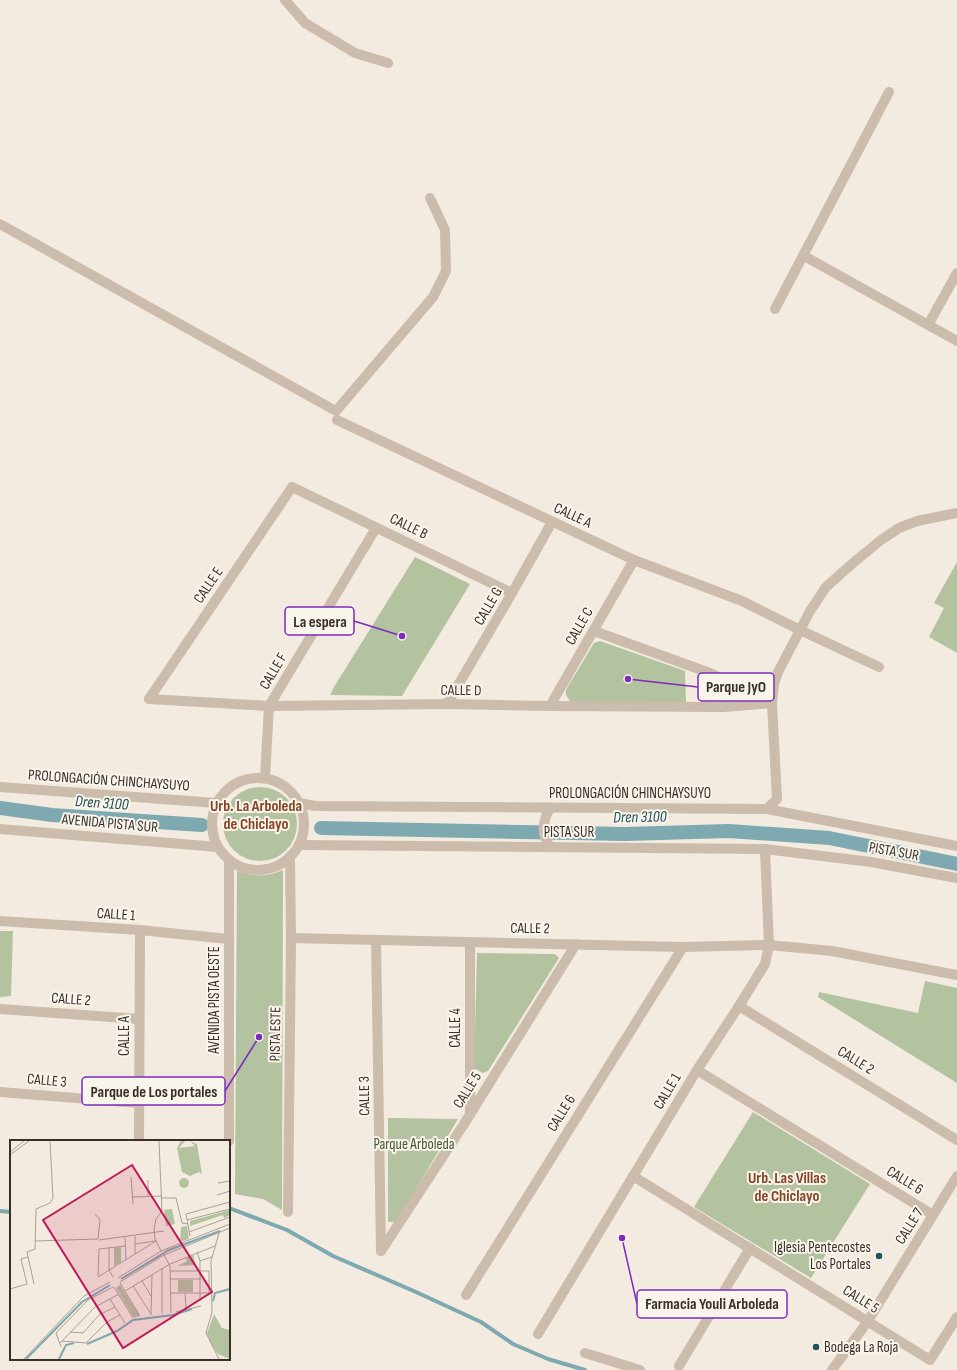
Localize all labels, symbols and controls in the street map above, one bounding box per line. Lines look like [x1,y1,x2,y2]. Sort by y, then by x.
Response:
street label: CALLE A [551,498,595,533]
street label: CALLE B [387,509,431,544]
street label: CALLE E [189,564,227,607]
street label: CALLE G [470,584,507,629]
street label: CALLE C [561,604,598,649]
callout: La espera [285,607,354,635]
text: La espera [293,613,347,632]
street label: CALLE F [255,649,292,693]
callout: Parque JyO [698,673,774,701]
text: Parque JyO [706,678,766,697]
street label: CALLE D [440,681,482,700]
street label: PROLONGACIÓN CHINCHAYSUYO [27,765,190,796]
street label: PROLONGACIÓN CHINCHAYSUYO [549,784,711,803]
water label: Dren 3100 [74,792,130,815]
district label: Urb. La Arboleda de Chiclayo [210,797,302,834]
water label: Dren 3100 [613,808,668,827]
street label: AVENIDA PISTA SUR [60,810,159,837]
street label: PISTA SUR [544,823,594,842]
street label: PISTA SUR [867,838,921,865]
street label: CALLE 1 [96,904,137,925]
street label: CALLE 2 [510,919,550,938]
street label: AVENIDA PISTA OESTE [205,946,224,1055]
street label: CALLE 2 [51,989,91,1010]
street label: PISTA ESTE [266,1006,285,1062]
street label: CALLE 4 [446,1008,465,1048]
street label: CALLE A [115,1016,134,1056]
street label: CALLE 2 [834,1042,878,1079]
street label: CALLE 3 [26,1069,68,1092]
street label: CALLE 5 [449,1069,486,1112]
street label: CALLE 1 [649,1069,686,1113]
street label: CALLE 3 [355,1076,374,1116]
callout: Parque de Los portales [82,1077,225,1105]
text: Parque de Los portales [91,1083,217,1102]
street label: CALLE 6 [543,1091,580,1135]
park label: Parque Arboleda [373,1135,455,1154]
inset map [10,1140,230,1360]
street label: CALLE 6 [883,1162,927,1199]
district label: Urb. Las Villas de Chiclayo [748,1169,826,1206]
street label: CALLE 7 [891,1205,928,1248]
place label: Iglesia Pentecostes Los Portales [774,1238,871,1274]
marker: Iglesia Pentecostes Los Portales [874,1251,884,1261]
street label: CALLE 5 [839,1281,882,1318]
callout: Farmacia Youli Arboleda [637,1290,787,1318]
text: Farmacia Youli Arboleda [645,1295,779,1314]
place label: Bodega La Roja [824,1338,899,1357]
marker: Bodega La Roja [811,1342,821,1352]

